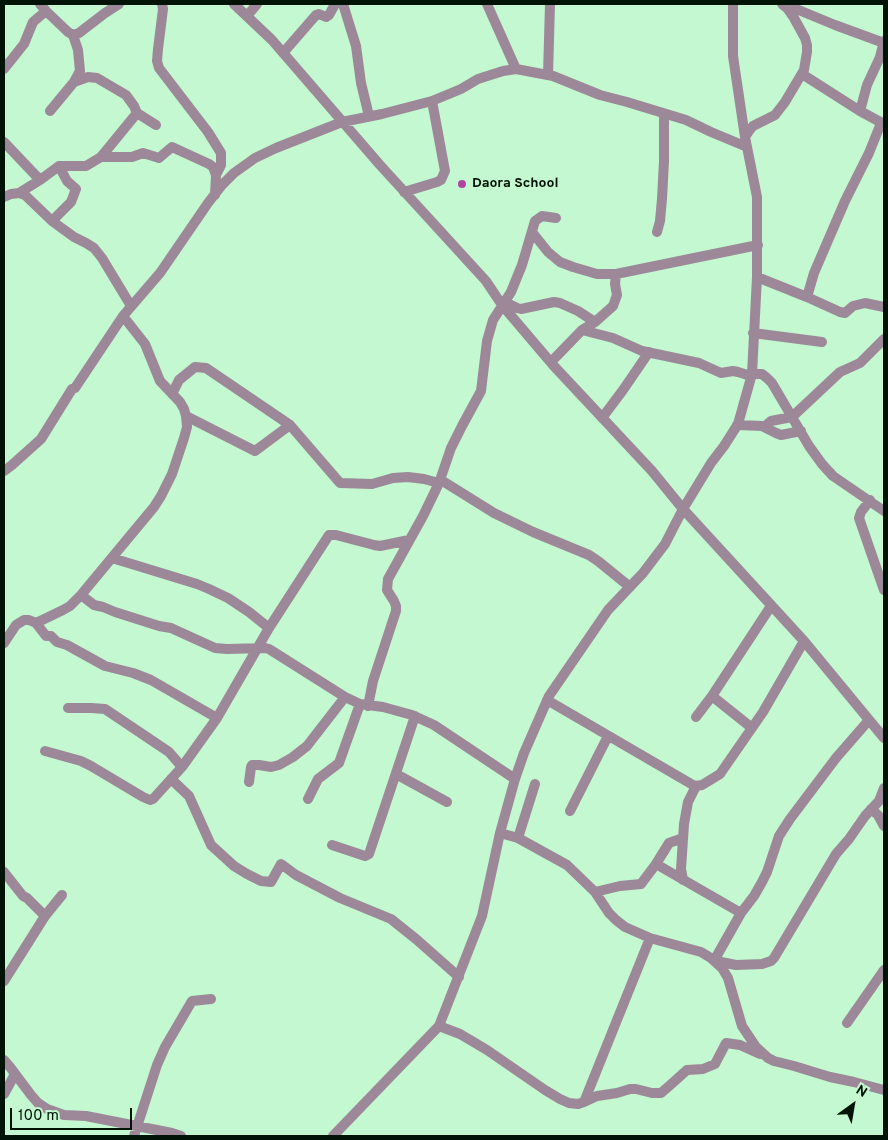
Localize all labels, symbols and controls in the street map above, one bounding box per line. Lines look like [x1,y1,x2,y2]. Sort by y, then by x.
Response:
place label: Daora School [472,176,559,192]
marker: Daora School [456,178,468,190]
north arrow [828,1080,878,1130]
text: N [852,1082,870,1102]
scale bar [12,1098,135,1130]
text: 100 m [18,1107,59,1126]

